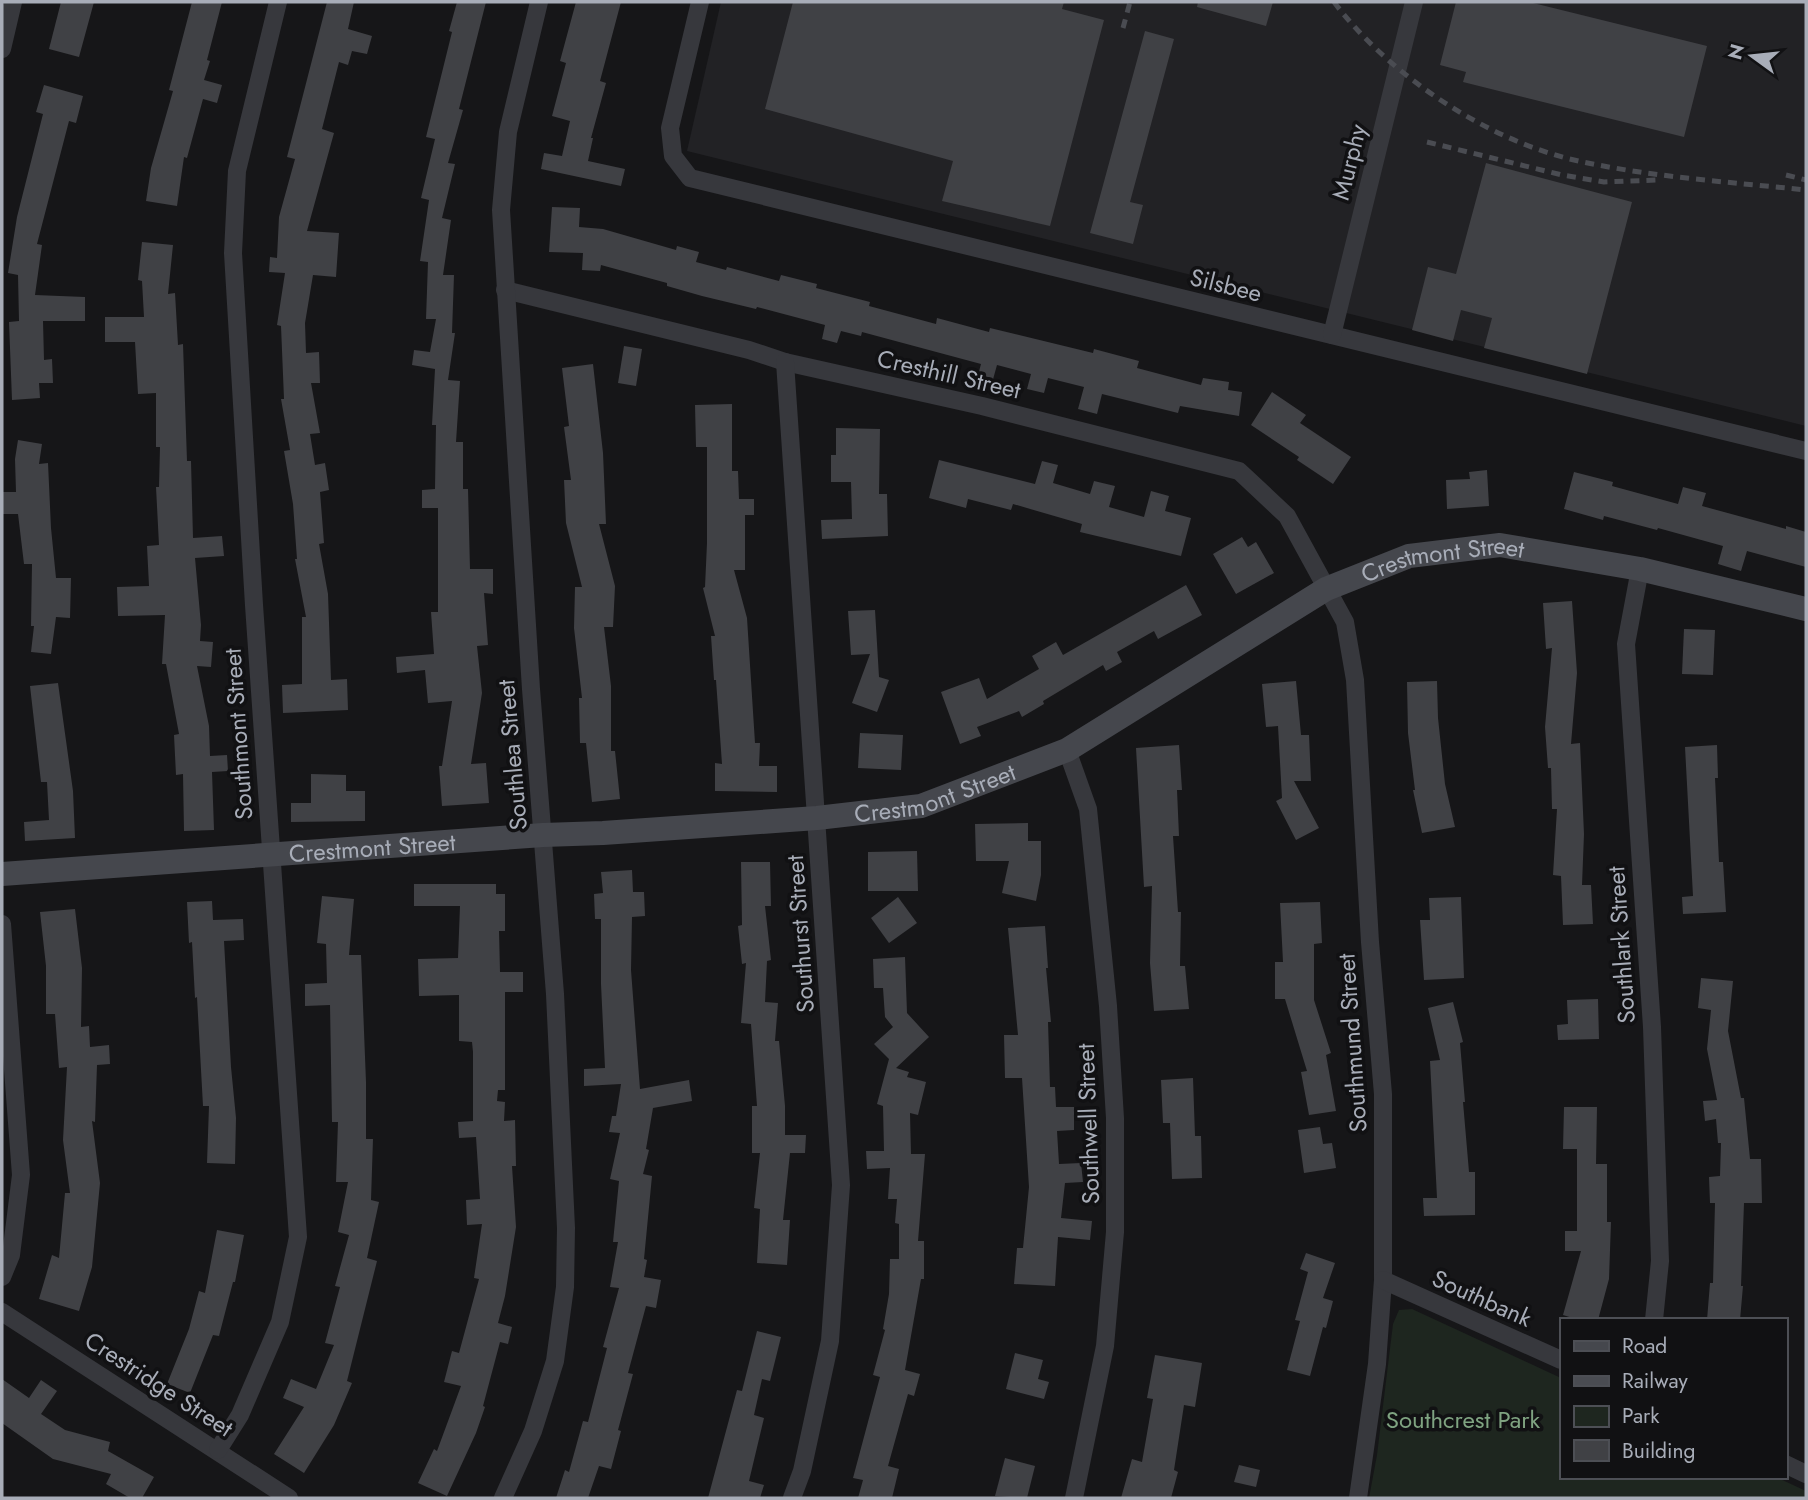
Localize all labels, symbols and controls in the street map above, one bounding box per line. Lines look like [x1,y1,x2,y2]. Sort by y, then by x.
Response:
north arrow [1717,21,1787,91]
text: N [1721,41,1751,63]
street label: Murphy [1323,120,1375,204]
street label: Silsbee [1186,259,1266,311]
street label: Cresthill Street [874,340,1025,408]
street label: Crestmont Street [1355,527,1527,591]
street label: Southmont Street [215,647,261,821]
street label: Southlea Street [488,678,536,832]
street label: Crestmont Street [852,754,1021,831]
street label: Crestmont Street [288,824,457,871]
street label: Southurst Street [777,854,823,1014]
street label: Southlark Street [1598,865,1644,1025]
street label: Southmund Street [1328,952,1376,1134]
street label: Southwell Street [1068,1043,1108,1205]
street label: Southbank [1427,1261,1538,1336]
legend [1560,1318,1787,1479]
street label: Crestridge Street [78,1323,240,1445]
text: Road [1622,1331,1667,1361]
text: Railway [1622,1366,1688,1396]
text: Park [1622,1401,1660,1431]
park label: Southcrest Park [1386,1402,1541,1437]
text: Building [1622,1436,1695,1466]

